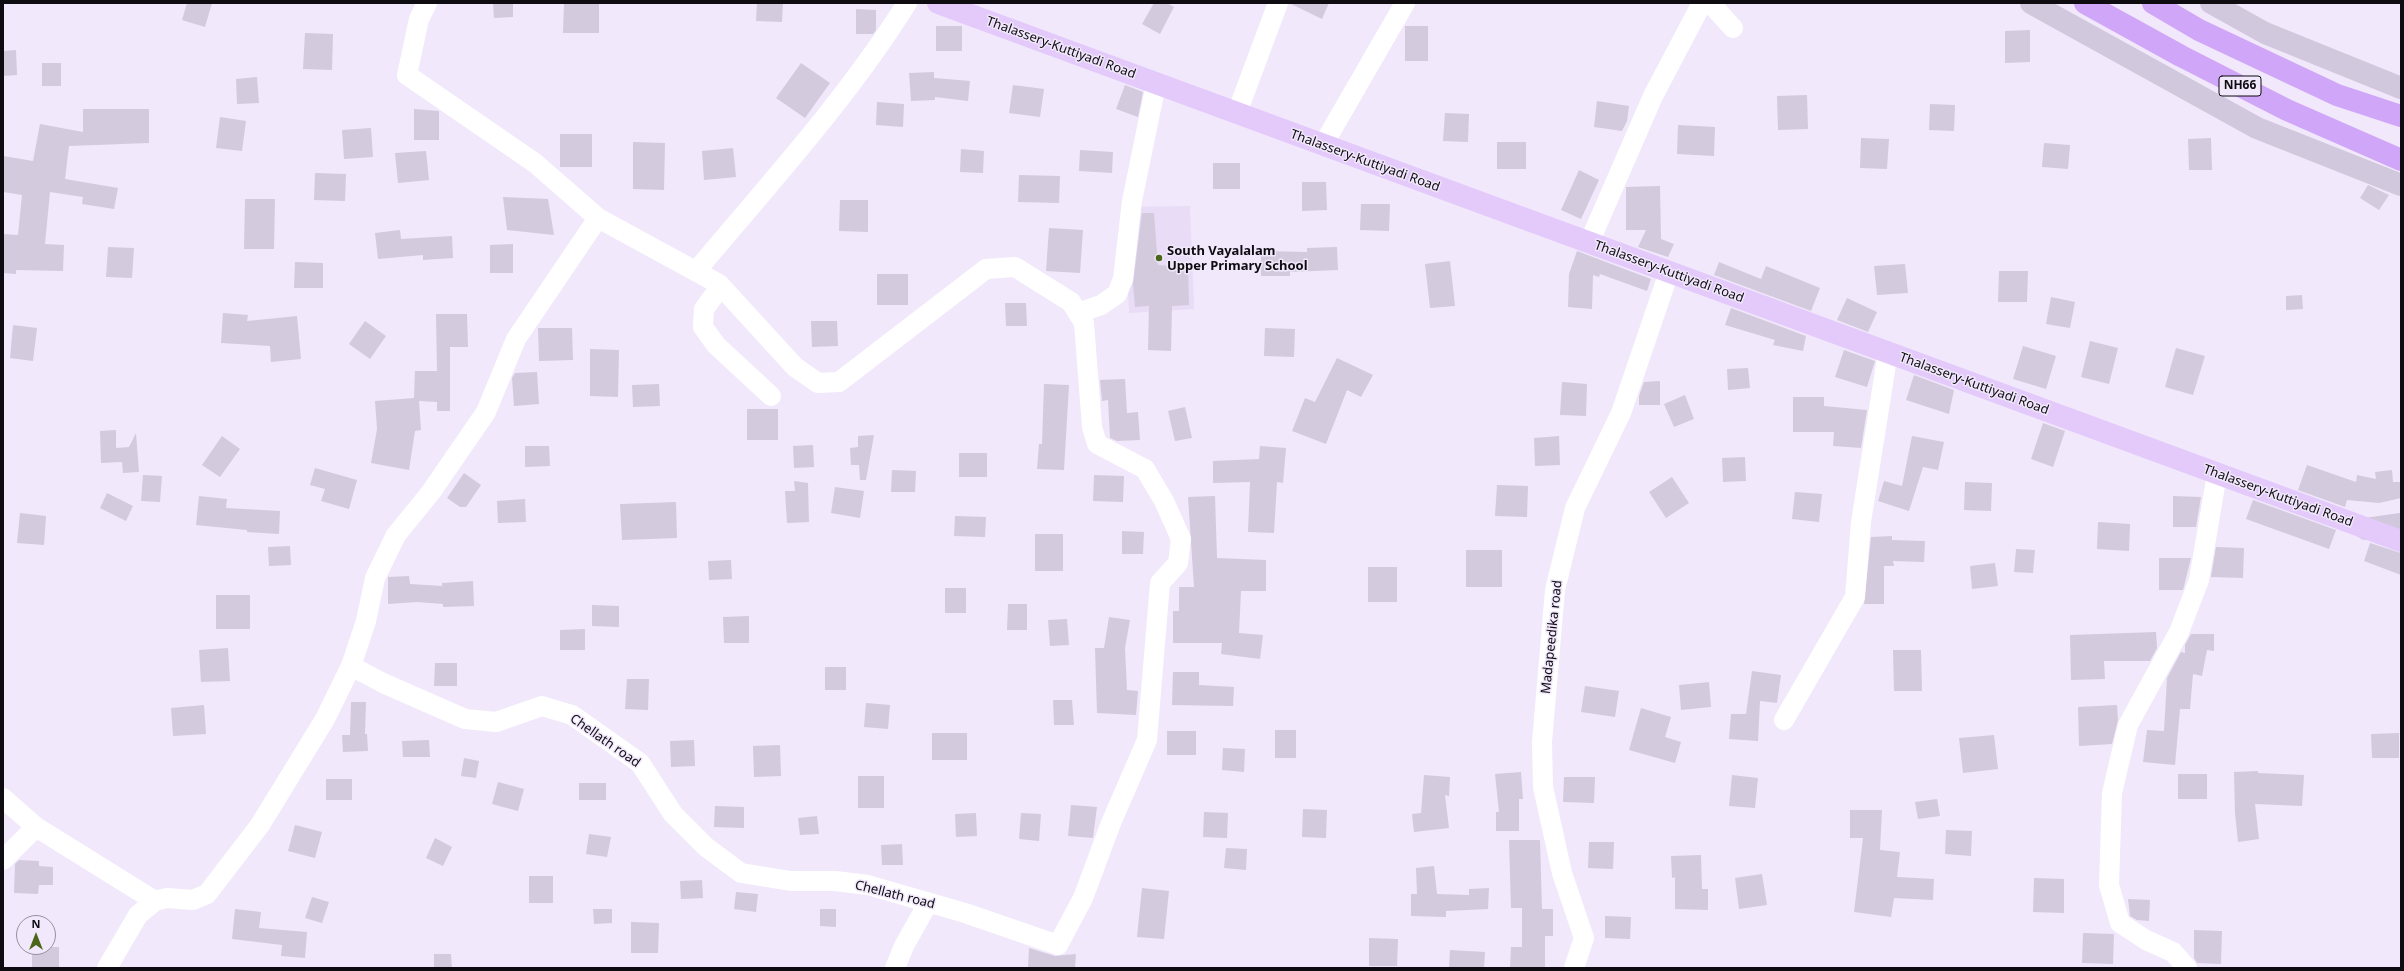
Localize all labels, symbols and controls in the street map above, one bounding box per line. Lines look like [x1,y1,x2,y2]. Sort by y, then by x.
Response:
street label: Thalassery-Kuttiyadi Road [984,14,1138,82]
road number: NH66 [2219,76,2261,96]
street label: Thalassery-Kuttiyadi Road [1288,127,1442,195]
street label: Thalassery-Kuttiyadi Road [1592,238,1746,306]
place label: South Vayalalam Upper Primary School [1167,243,1308,274]
marker: South Vayalalam Upper Primary School [1154,253,1164,263]
street label: Thalassery-Kuttiyadi Road [1897,350,2051,418]
street label: Thalassery-Kuttiyadi Road [2201,462,2355,530]
street label: Madapeedika road [1538,579,1566,695]
street label: Chellath road [567,711,643,771]
street label: Chellath road [853,878,937,912]
north arrow [16,915,56,955]
text: N [32,916,40,931]

